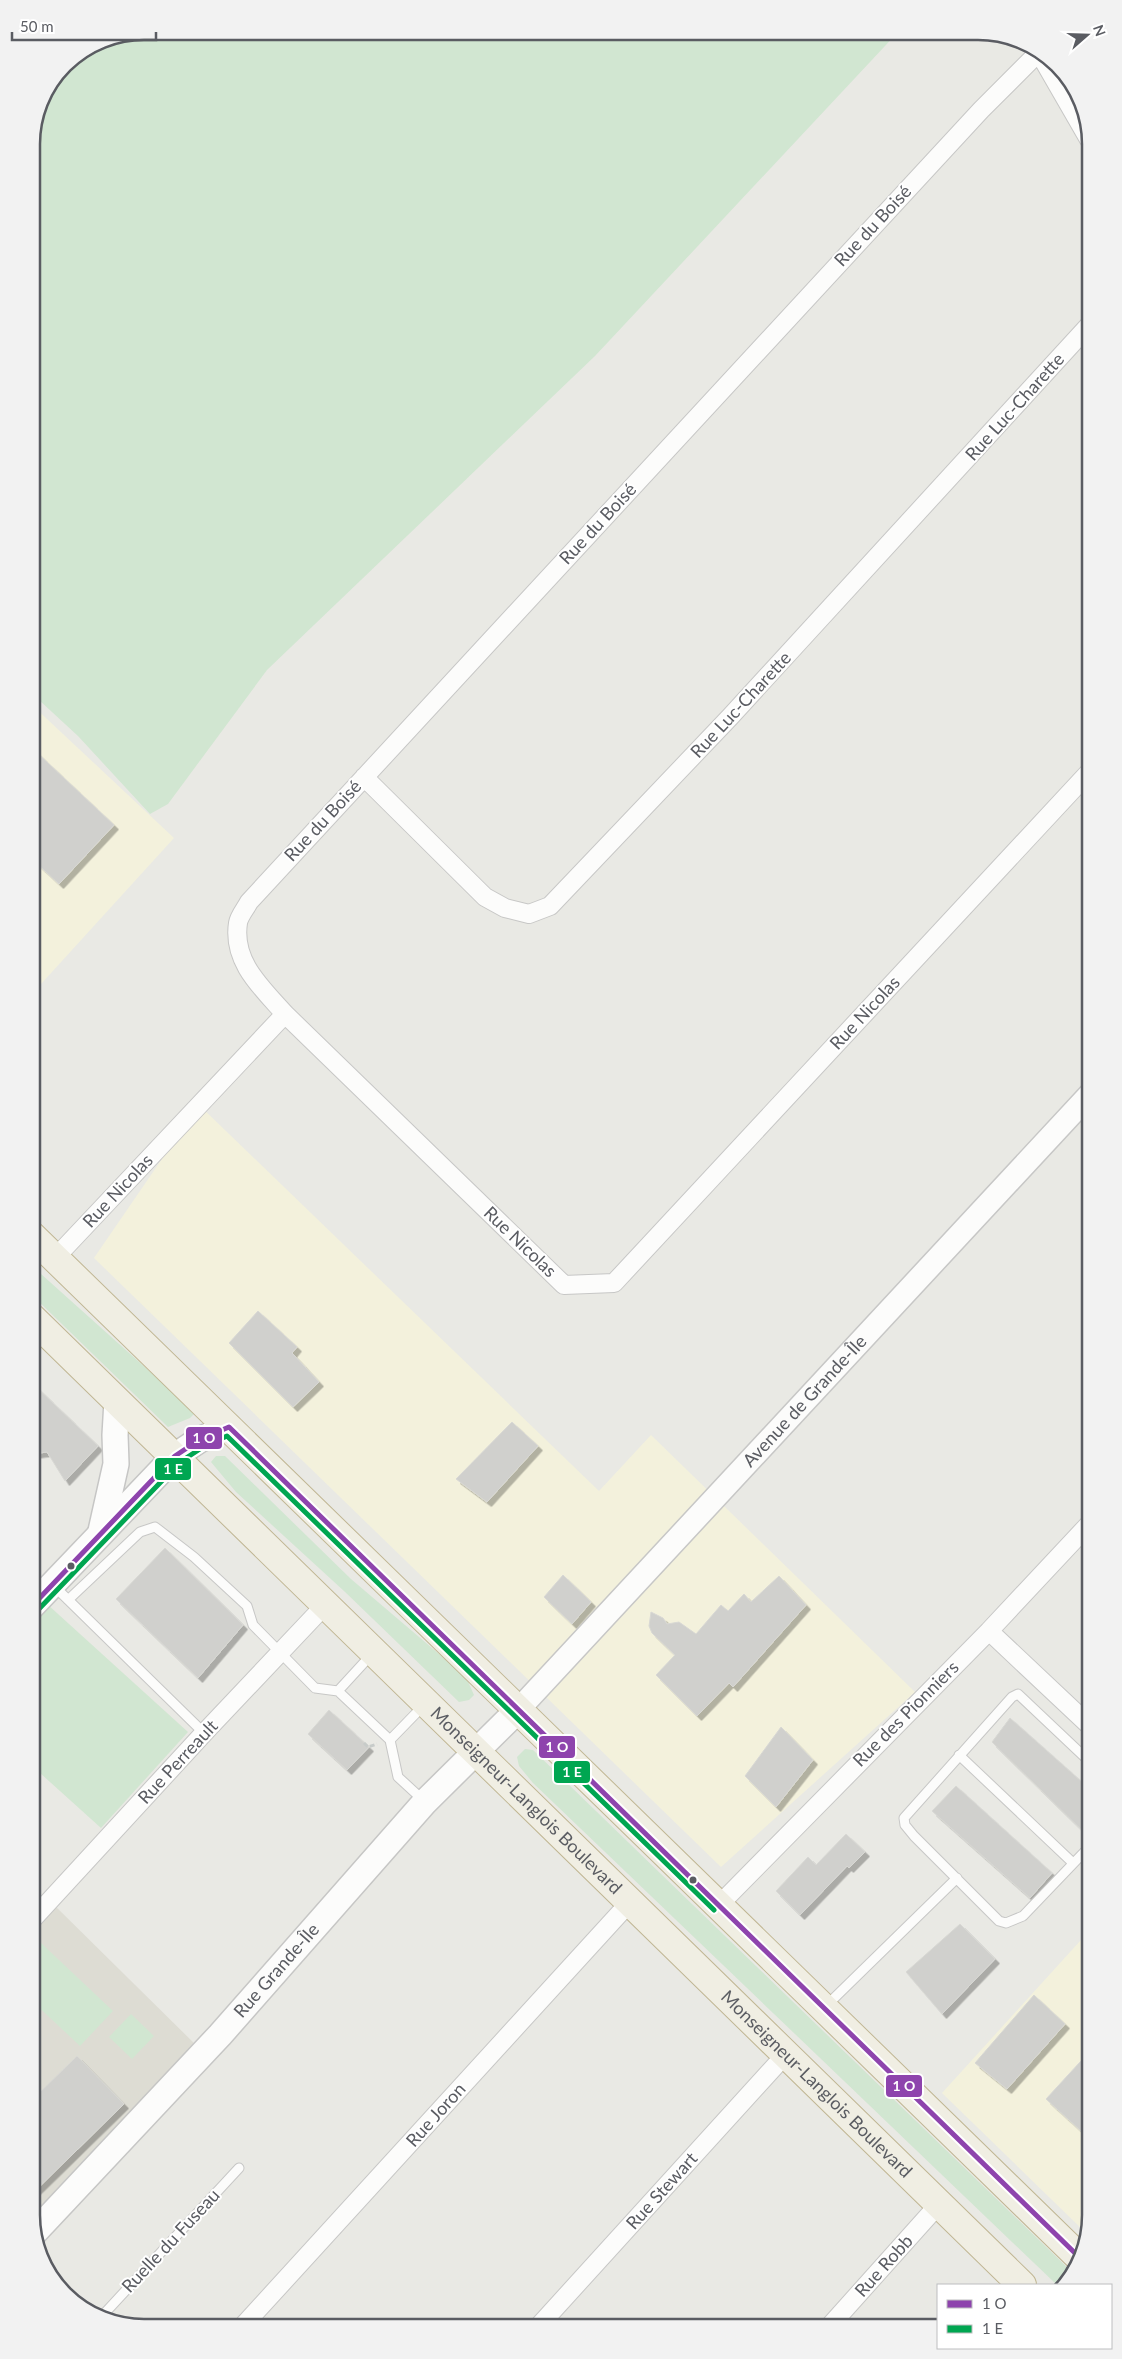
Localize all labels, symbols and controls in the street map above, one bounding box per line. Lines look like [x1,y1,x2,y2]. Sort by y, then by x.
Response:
scale bar [12,10,156,42]
north arrow [1062,10,1112,60]
text: 50 m [20,17,54,35]
text: N [1090,22,1110,38]
street label: Rue du Boisé [829,180,915,271]
street label: Rue Luc-Charette [960,348,1068,465]
street label: Rue du Boisé [554,478,640,569]
street label: Rue Luc-Charette [685,647,795,762]
street label: Rue du Boisé [279,775,365,866]
street label: Rue Nicolas [825,971,904,1054]
street label: Rue Nicolas [78,1149,157,1232]
street label: Rue Nicolas [480,1201,562,1281]
street label: Avenue de Grande-Île [738,1330,871,1471]
line badge: 1 O [185,1426,223,1450]
text: 1 O [193,1429,215,1446]
line badge: 1 E [154,1457,192,1481]
text: 1 E [163,1460,183,1477]
unlabelled marker [66,1561,76,1571]
street label: Rue des Pionniers [848,1656,963,1771]
street label: Monseigneur-Langlois Boulevard [427,1702,627,1898]
street label: Rue Perreault [133,1714,222,1808]
line badge: 1 O [538,1735,576,1759]
text: 1 O [546,1738,568,1755]
line badge: 1 E [553,1760,591,1784]
text: 1 E [562,1763,582,1780]
unlabelled marker [688,1875,698,1885]
street label: Rue Grande-Île [228,1918,323,2022]
street label: Monseigneur-Langlois Boulevard [717,1985,917,2182]
line badge: 1 O [885,2074,923,2098]
text: 1 O [893,2077,915,2094]
street label: Rue Joron [401,2078,470,2151]
street label: Rue Stewart [621,2147,702,2233]
street label: Ruelle du Fuseau [117,2184,224,2297]
street label: Rue Robb [850,2230,917,2301]
legend [937,2284,1112,2349]
text: 1 O [982,2294,1007,2312]
text: 1 E [982,2319,1003,2337]

